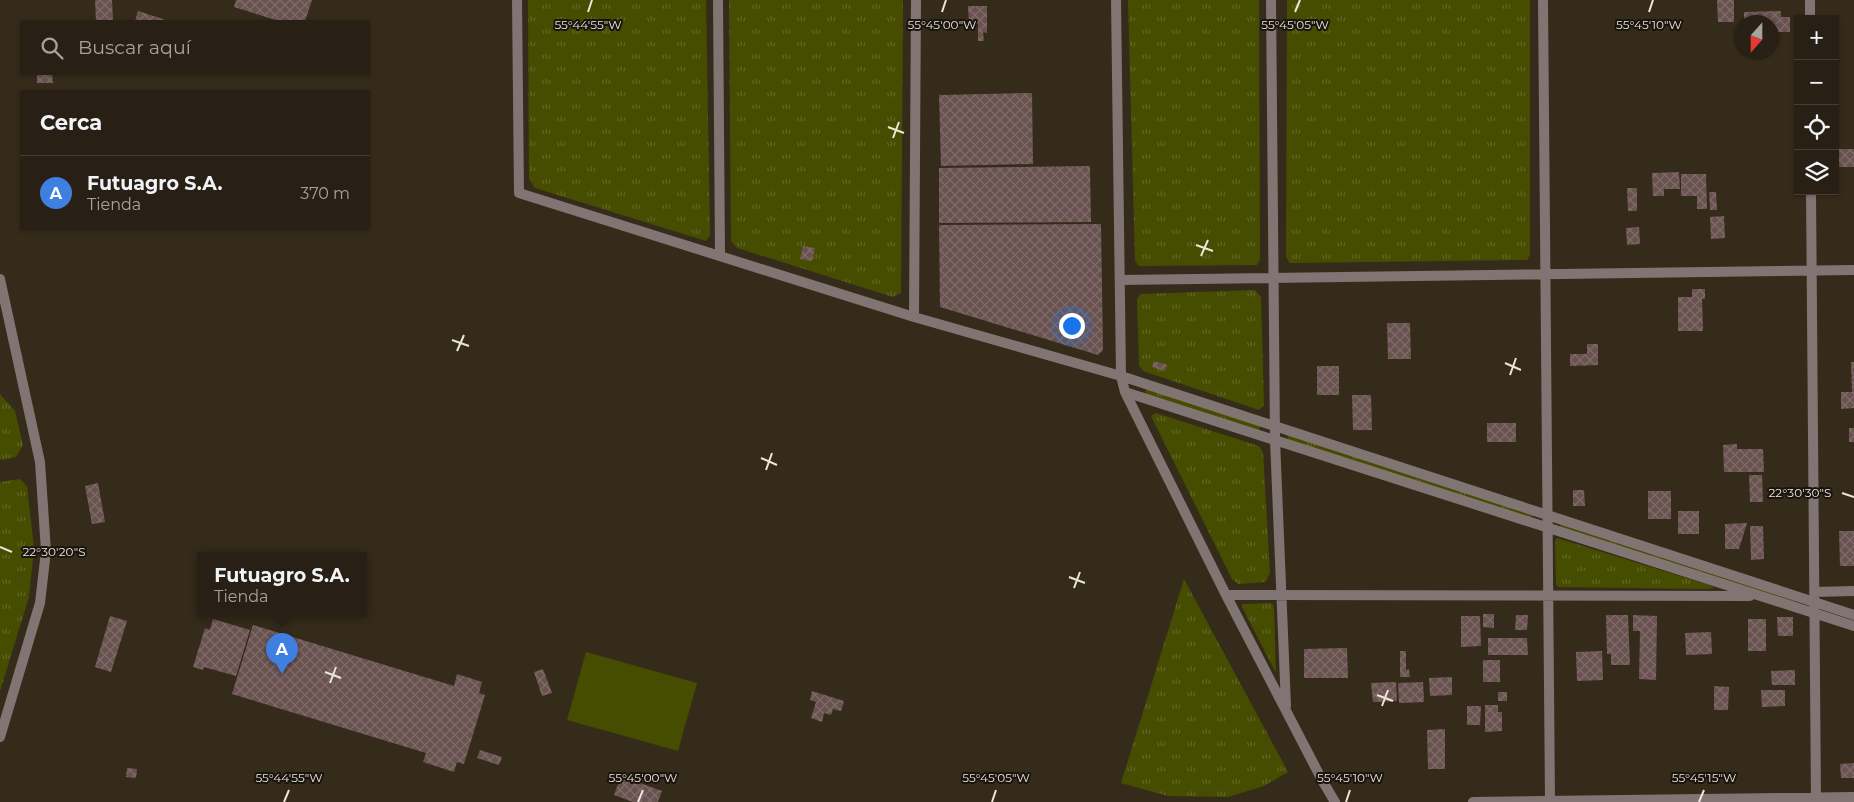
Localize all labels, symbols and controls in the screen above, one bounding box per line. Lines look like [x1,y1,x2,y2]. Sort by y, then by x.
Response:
north arrow [1734,15,1779,60]
map controls [1794,15,1839,195]
button: + [1794,15,1839,60]
text: 55°44'55"W [554,17,622,32]
text: 55°45'00"W [908,17,976,32]
text: 55°45'05"W [1261,17,1329,32]
text: 55°45'10"W [1616,17,1682,32]
search box [20,20,370,75]
icon: search [38,34,66,62]
text: Buscar aquí [78,36,191,59]
button: − [1794,60,1839,105]
button: locate [1794,105,1839,150]
text: Cerca [40,110,102,135]
button: layers [1794,150,1839,195]
text: Futuagro S.A. [87,172,222,195]
text: A [50,184,62,203]
text: 370 m [300,184,350,203]
text: Tienda [87,195,141,214]
your location [1059,313,1085,339]
text: 22°30'30"S [1769,485,1831,500]
text: 22°30'20"S [22,544,86,559]
popup [197,552,367,617]
text: Futuagro S.A. [214,564,350,587]
text: Tienda [214,587,269,606]
pin: A [266,633,298,674]
text: 55°44'55"W [255,770,323,785]
text: 55°45'00"W [609,770,677,785]
text: 55°45'05"W [962,770,1030,785]
text: 55°45'10"W [1317,770,1383,785]
text: 55°45'15"W [1672,770,1736,785]

